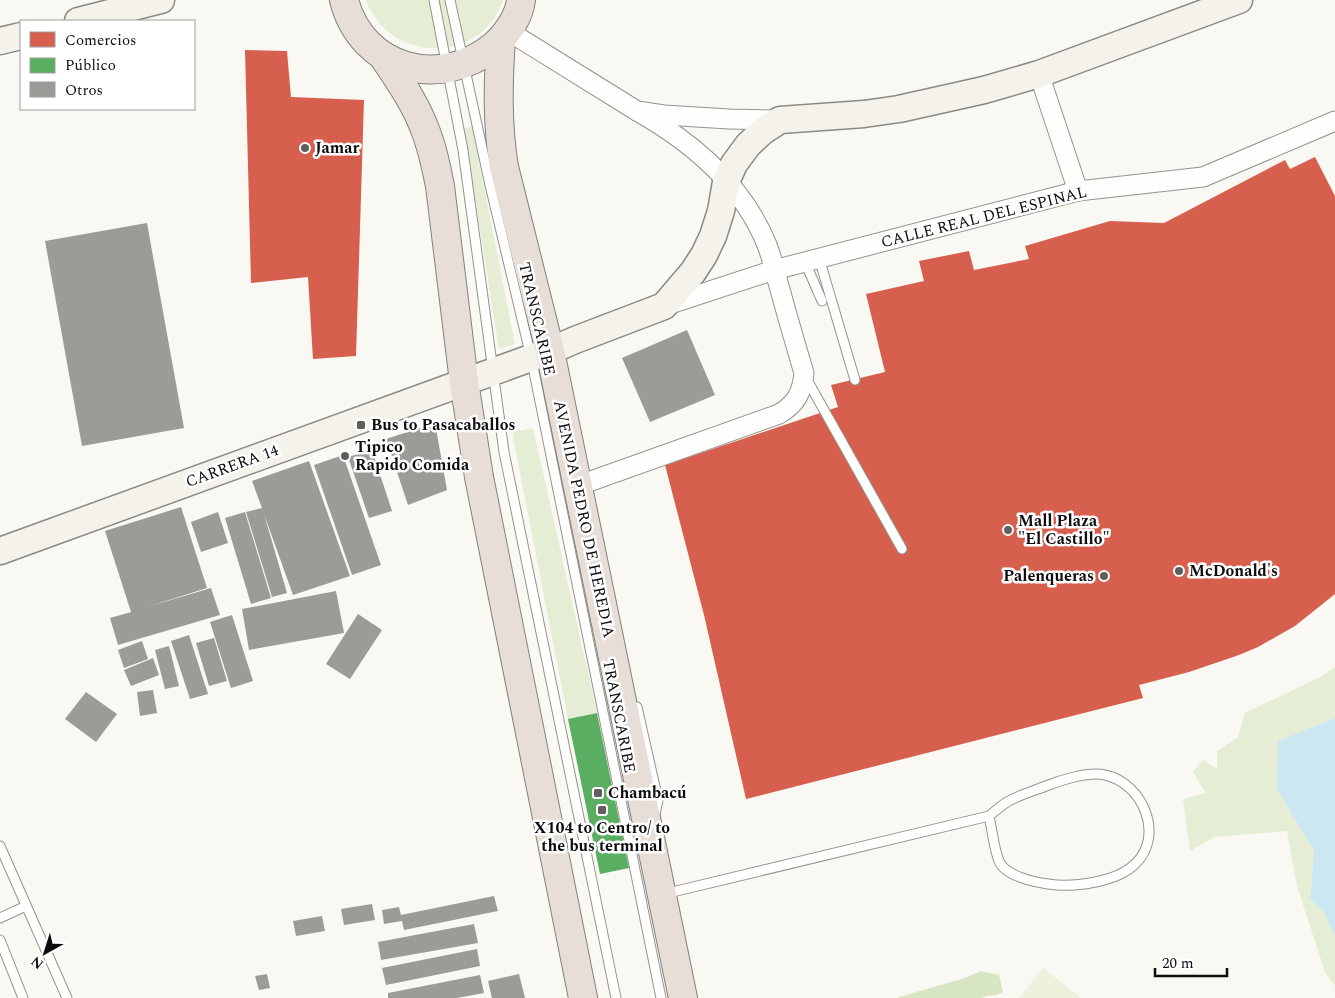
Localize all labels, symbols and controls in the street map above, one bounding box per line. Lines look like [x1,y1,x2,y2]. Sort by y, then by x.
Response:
legend [20,20,195,110]
text: Comercios [65,29,137,52]
text: Público [65,54,116,77]
text: Otros [65,79,103,102]
place label: Jamar [315,136,359,160]
marker: Jamar [299,142,311,154]
street label: CALLE REAL DEL ESPINAL [878,180,1090,254]
street label: TRANSCARIBE [512,260,562,378]
street label: AVENIDA PEDRO DE HEREDIA [547,398,621,640]
place label: Bus to Pasacaballos [371,413,515,437]
marker: Bus to Pasacaballos [355,419,367,431]
place label: Tipico Rapido Comida [355,435,470,477]
street label: CARRERA 14 [182,438,282,494]
marker: Tipico Rapido Comida [339,450,351,462]
place label: Mall Plaza "El Castillo" [1018,509,1110,551]
marker: Mall Plaza "El Castillo" [1002,524,1014,536]
place label: McDonald's [1189,559,1278,583]
place label: Palenqueras [1003,564,1094,588]
marker: McDonald's [1173,565,1185,577]
marker: Palenqueras [1098,570,1110,582]
street label: TRANSCARIBE [596,657,642,775]
place label: Chambacú [608,781,687,805]
marker: Chambacú [592,787,604,799]
marker: X104 to Centro/ to the bus terminal [596,804,608,816]
place label: X104 to Centro/ to the bus terminal [534,816,670,858]
north arrow [20,928,70,978]
scale bar [1155,946,1228,978]
text: N [26,951,48,974]
text: 20 m [1162,952,1194,975]

